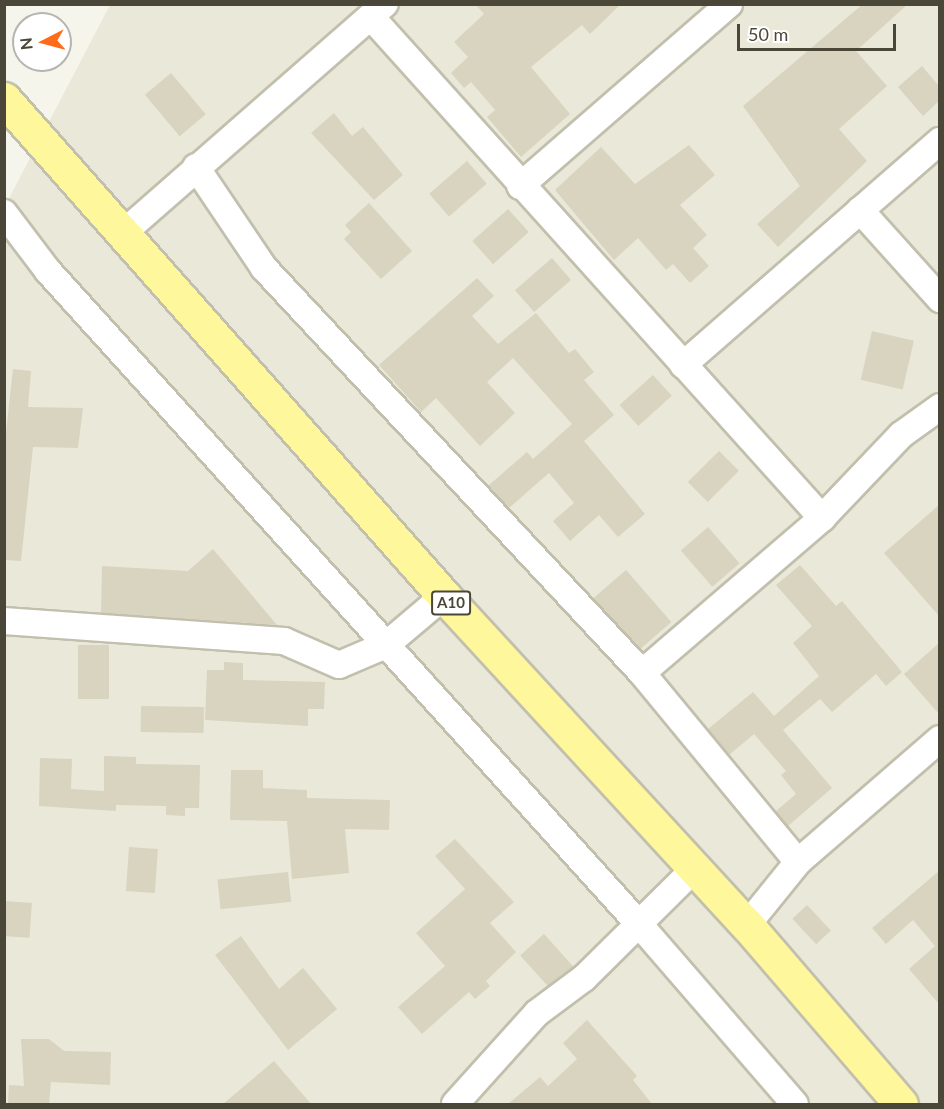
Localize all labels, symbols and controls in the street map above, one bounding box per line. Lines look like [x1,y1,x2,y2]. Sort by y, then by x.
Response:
north arrow [12,12,72,72]
scale bar [740,12,899,50]
text: 50 m [748,23,788,45]
text: N [15,37,36,51]
road number: A10 [430,591,472,615]

